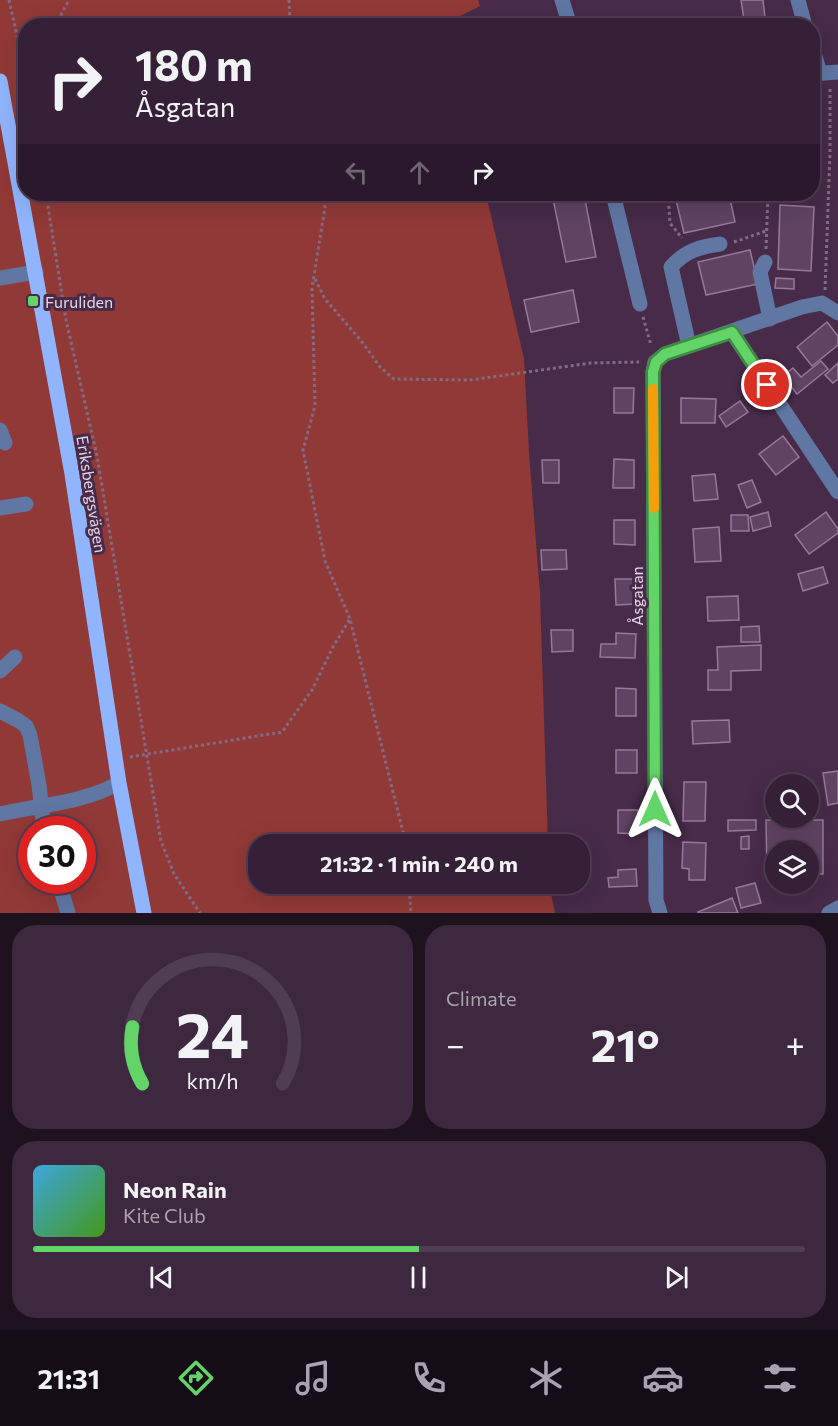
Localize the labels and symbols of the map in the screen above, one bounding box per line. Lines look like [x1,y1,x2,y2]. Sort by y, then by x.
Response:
place label: Furuliden [45,292,113,311]
marker: Furuliden [26,294,40,308]
pin [741,359,792,410]
street label: Eriksbergsvägen [73,434,111,554]
street label: Åsgatan [627,566,646,626]
position arrow [623,777,687,841]
speed limit sign: 30 [18,816,96,894]

